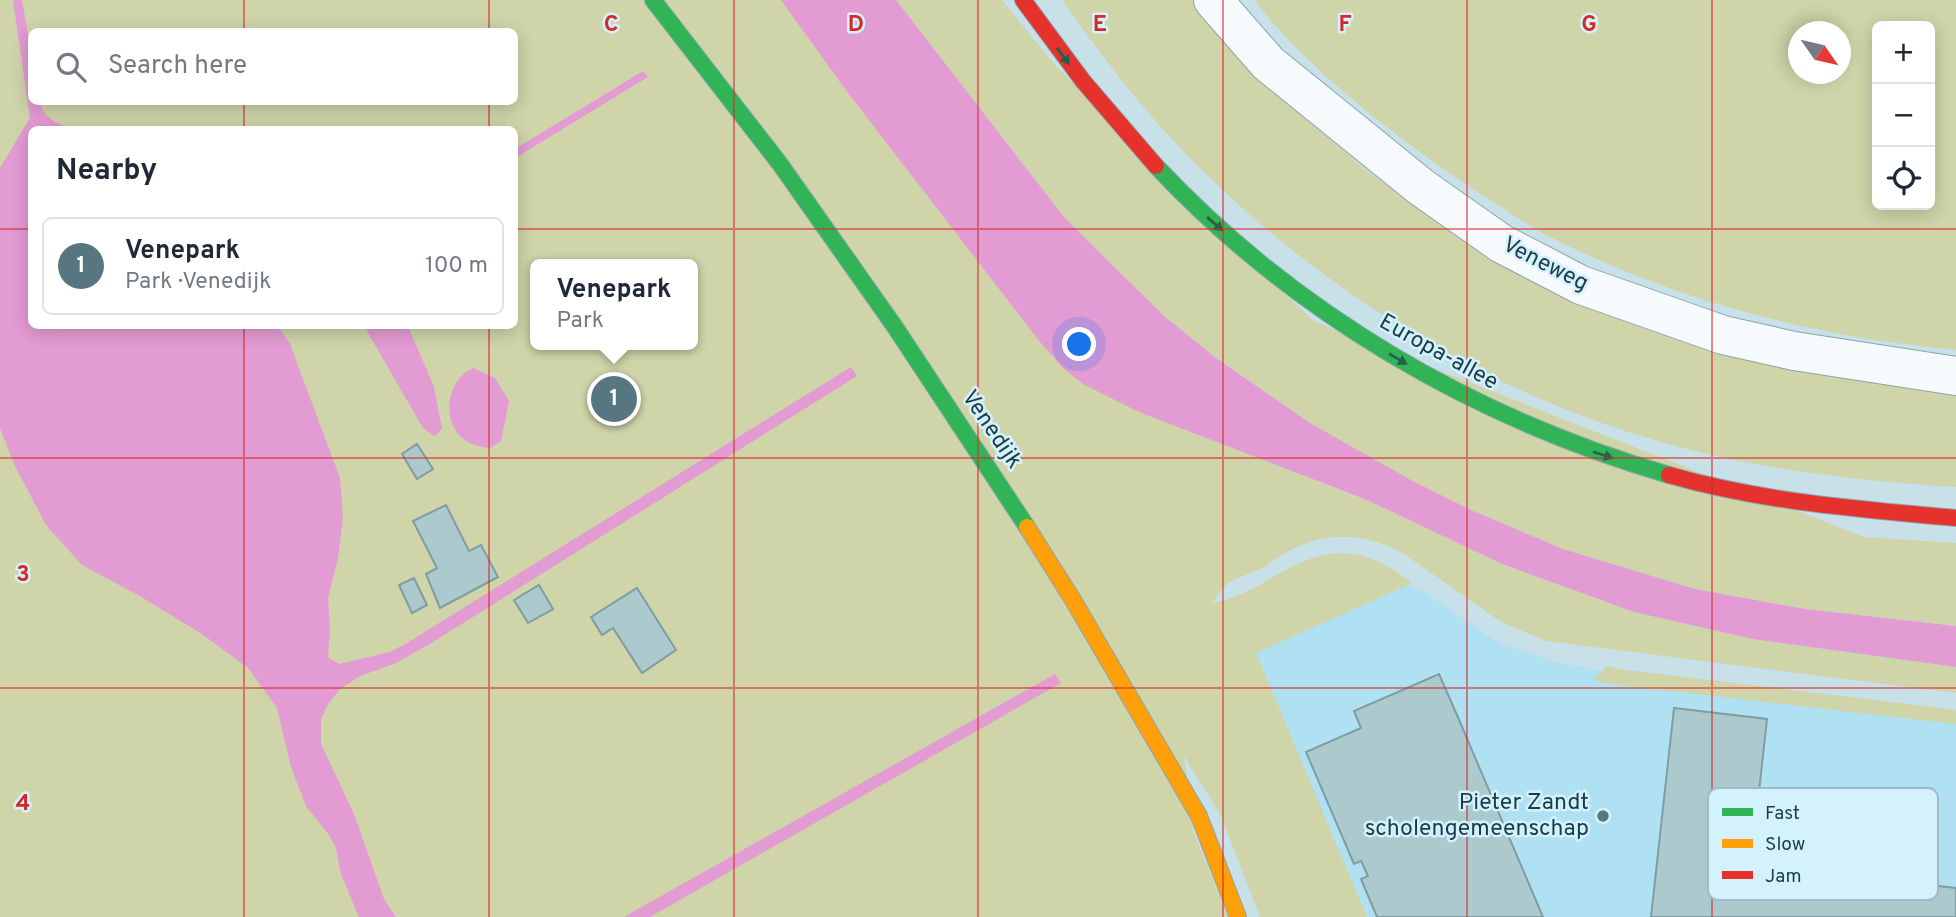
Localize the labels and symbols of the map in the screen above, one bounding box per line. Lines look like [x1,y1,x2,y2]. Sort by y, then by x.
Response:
text: C [604,11,618,40]
text: D [848,11,864,40]
text: E [1093,11,1107,40]
text: F [1338,11,1352,40]
text: G [1581,11,1597,40]
north arrow [1788,21,1851,84]
one-way arrow [1055,46,1070,64]
one-way arrow [1206,216,1224,232]
street label: Veneweg [1497,231,1593,299]
street label: Europa-allee [1373,308,1503,398]
your location [1062,327,1096,361]
one-way arrow [1388,353,1407,365]
pin: 1 [591,373,637,425]
street label: Venedijk [954,385,1028,475]
one-way arrow [1593,450,1614,461]
text: 3 [16,561,30,590]
legend [1708,788,1938,900]
place label: Pieter Zandt scholengemeenschap [1365,789,1589,844]
text: 4 [16,790,30,819]
text: Fast [1765,802,1800,826]
marker: Pieter Zandt scholengemeenschap [1595,808,1611,824]
text: Slow [1765,833,1805,857]
text: Jam [1765,865,1802,889]

